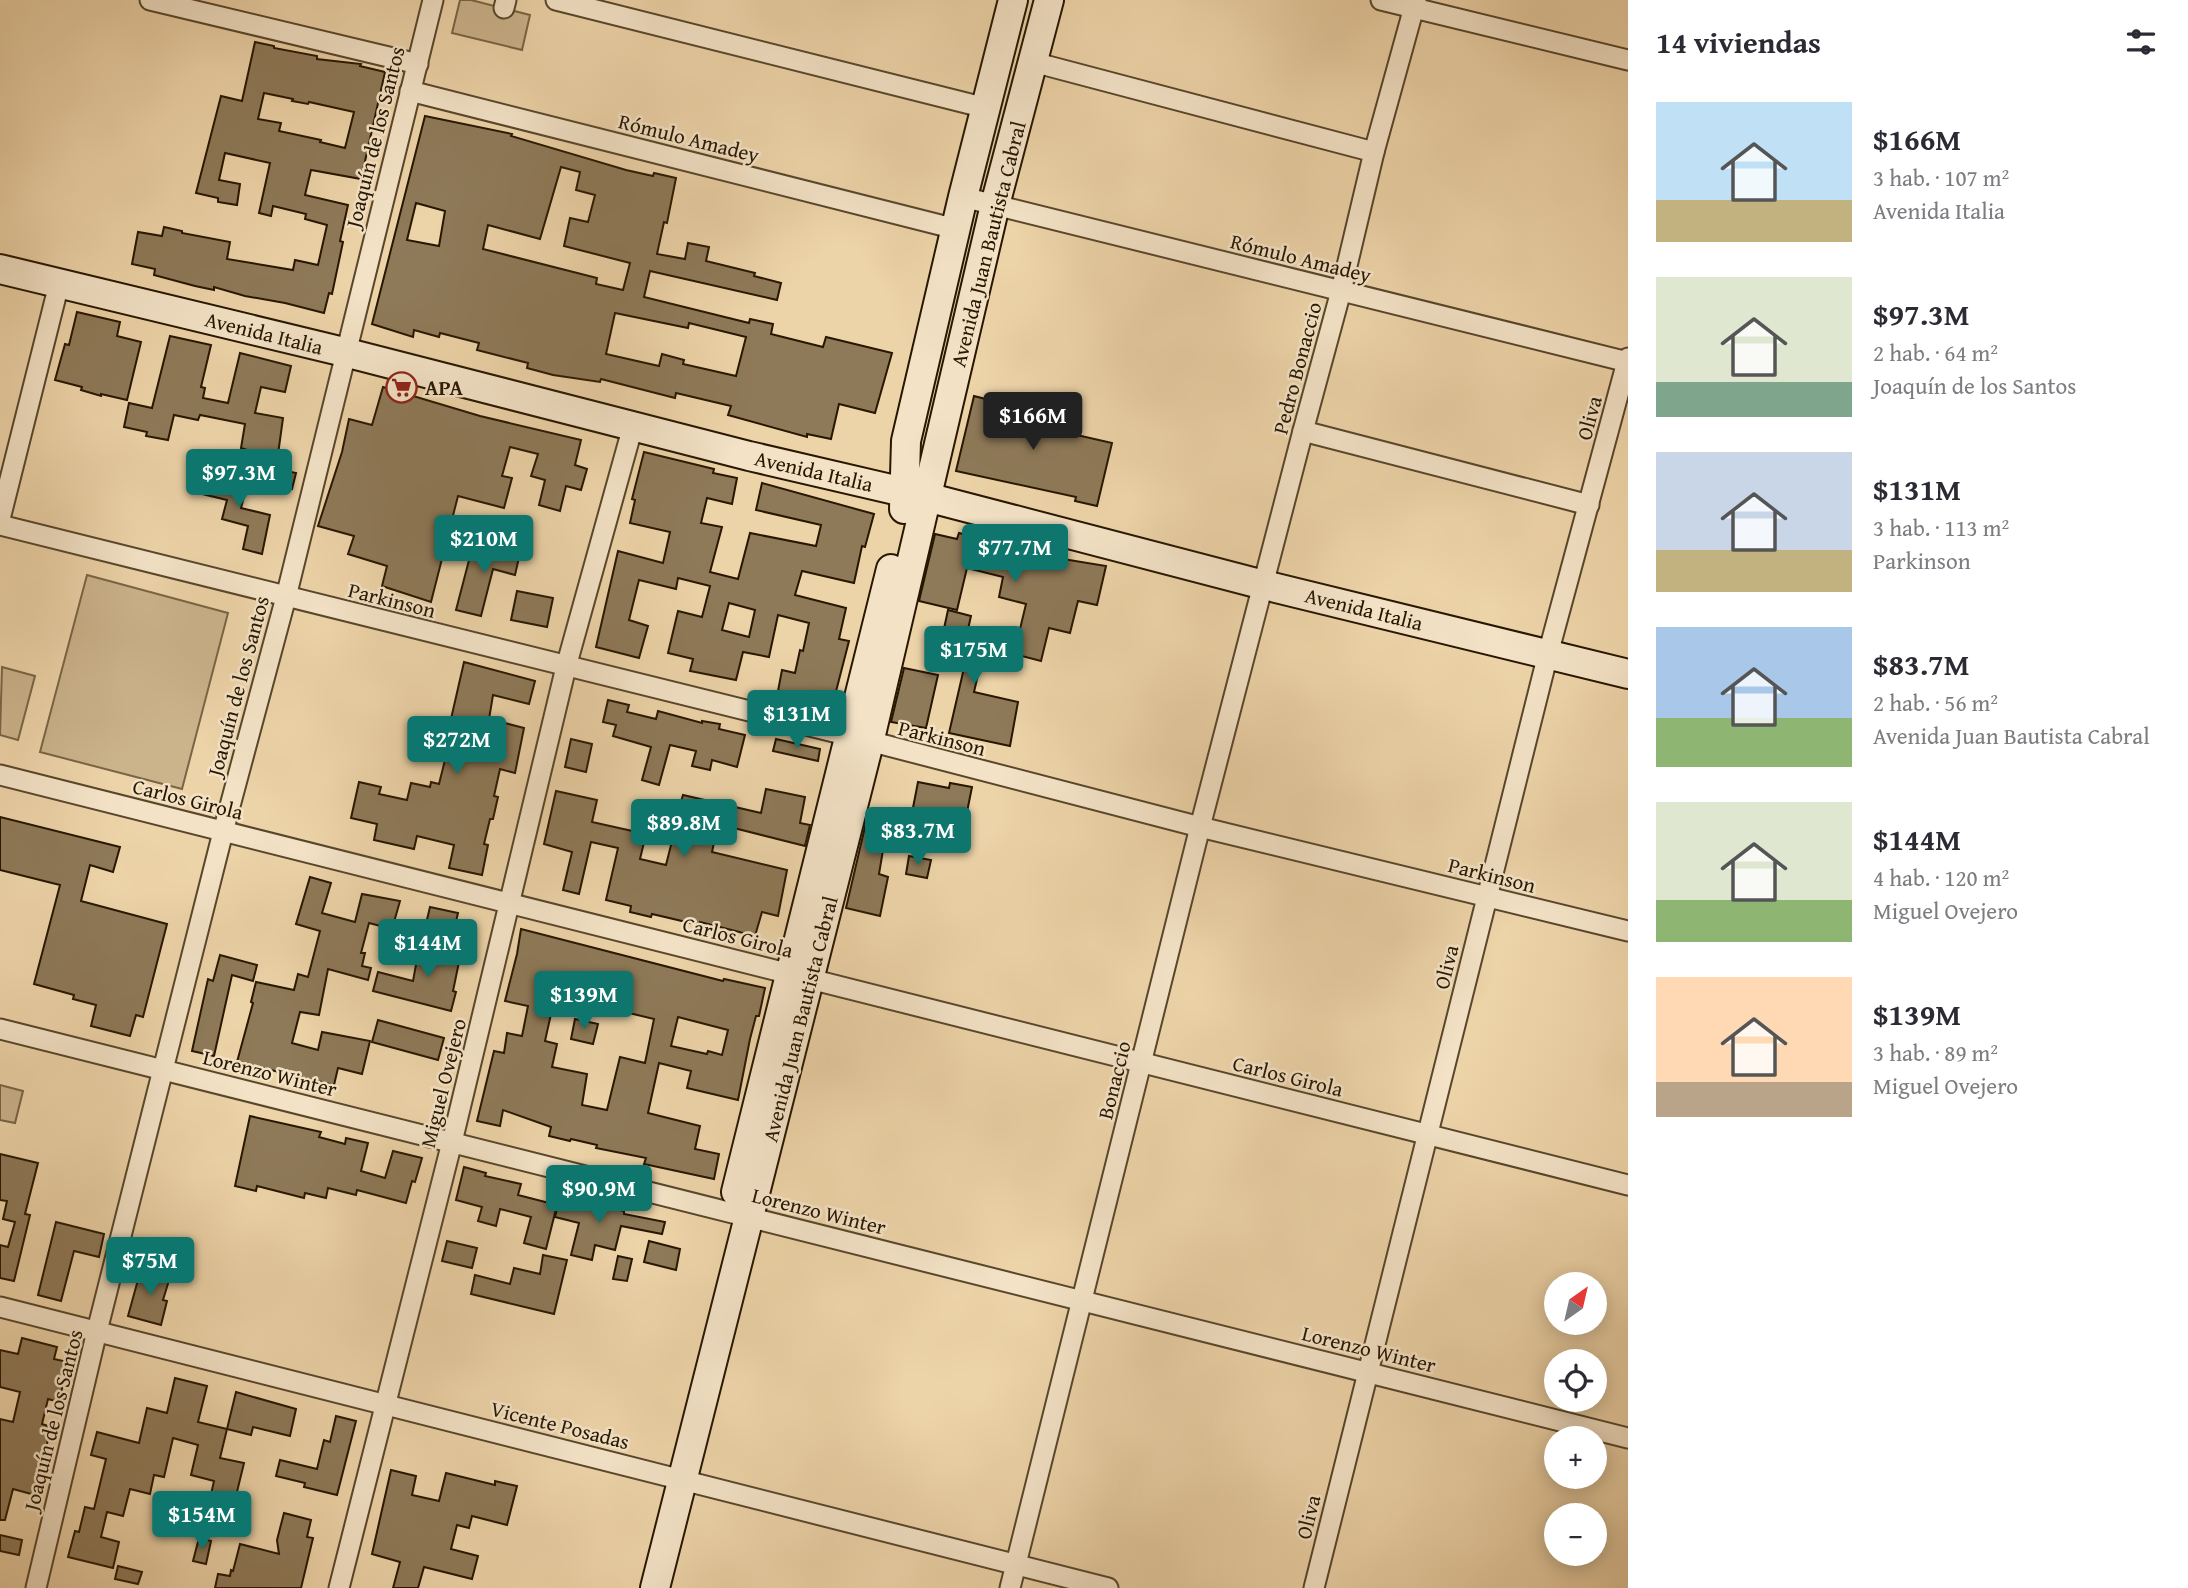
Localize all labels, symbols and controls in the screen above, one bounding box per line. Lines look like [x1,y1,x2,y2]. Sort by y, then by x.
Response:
text: 14 viviendas [1656,20,1821,64]
icon: filters [2122,23,2160,61]
street label: Joaquín de los Santos [337,43,413,234]
street label: Rómulo Amadey [615,106,763,171]
text: $166M [1873,117,1961,161]
street label: Avenida Juan Bautista Cabral [942,118,1034,370]
icon: home [1712,130,1796,214]
text: 3 hab. · 107 m² [1873,161,2009,194]
text: Avenida Italia [1873,194,2005,227]
street label: Rómulo Amadey [1227,226,1375,291]
text: $97.3M [1873,292,1969,336]
street label: Pedro Bonaccio [1264,298,1330,438]
street label: Avenida Italia [202,303,326,363]
icon: home [1712,305,1796,389]
text: 2 hab. · 64 m² [1873,336,1998,369]
text: Joaquín de los Santos [1873,369,2076,402]
supermarket icon: APA [385,370,419,404]
place label: APA [425,372,463,403]
pin: $166M [984,392,1082,452]
street label: Oliva [1568,392,1610,444]
text: $166M [999,398,1067,431]
street label: Avenida Italia [752,442,876,500]
pin: $97.3M [182,449,296,509]
text: $97.3M [202,455,276,488]
text: $131M [1873,467,1961,511]
icon: home [1712,480,1796,564]
text: 3 hab. · 113 m² [1873,511,2009,544]
pin: $210M [435,516,533,575]
text: $210M [450,521,518,554]
pin: $77.7M [958,524,1072,584]
text: $77.7M [978,530,1052,563]
text: Parkinson [1873,544,1971,577]
street label: Parkinson [345,574,439,626]
street label: Avenida Italia [1302,579,1426,639]
street label: Joaquín de los Santos [198,592,277,783]
pin: $175M [925,626,1023,686]
text: $175M [940,632,1008,665]
text: $83.7M [1873,642,1969,686]
icon: home [1712,655,1796,739]
text: 2 hab. · 56 m² [1873,686,1998,719]
pin: $131M [748,690,846,750]
text: $131M [763,696,831,729]
street label: Parkinson [895,712,989,764]
pin: $272M [408,716,506,776]
text: Avenida Juan Bautista Cabral [1873,719,2150,752]
text: $272M [423,722,491,755]
street label: Carlos Girola [130,770,246,828]
pin: $89.8M [627,800,741,859]
text: $89.8M [647,805,721,838]
pin: $83.7M [861,808,975,867]
text: $83.7M [881,813,955,846]
text: $144M [1873,817,1961,861]
icon: home [1712,830,1796,914]
street label: Parkinson [1445,849,1539,901]
text: 4 hab. · 120 m² [1873,861,2009,894]
street label: Avenida Juan Bautista Cabral [754,893,846,1145]
text: Miguel Ovejero [1873,894,2018,927]
street label: Carlos Girola [680,908,796,966]
pin: $144M [379,920,477,979]
text: $144M [394,925,462,958]
street label: Oliva [1426,942,1466,992]
pin: $139M [535,972,633,1031]
text: $139M [550,977,618,1010]
text: $139M [1873,992,1961,1036]
icon: home [1712,1005,1796,1089]
street label: Miguel Ovejero [412,1015,474,1151]
text: 3 hab. · 89 m² [1873,1036,1998,1069]
street label: Bonaccio [1089,1038,1139,1122]
street label: Lorenzo Winter [200,1041,341,1105]
street label: Carlos Girola [1230,1047,1346,1105]
text: Miguel Ovejero [1873,1069,2018,1102]
pin: $90.9M [542,1166,656,1225]
text: $90.9M [562,1171,636,1204]
street label: Lorenzo Winter [749,1179,890,1243]
pin: $75M [109,1238,191,1297]
text: $75M [122,1243,178,1276]
north arrow [1544,1272,1606,1335]
map controls [1544,1272,1607,1566]
street label: Lorenzo Winter [1299,1317,1440,1381]
street label: Joaquín de los Santos [15,1326,91,1517]
button: locate [1544,1349,1607,1412]
street label: Vicente Posadas [487,1393,633,1457]
button: + [1544,1426,1607,1489]
pin: $154M [153,1492,251,1551]
street label: Oliva [1288,1492,1328,1542]
text: $154M [168,1497,236,1530]
button: − [1544,1503,1607,1566]

